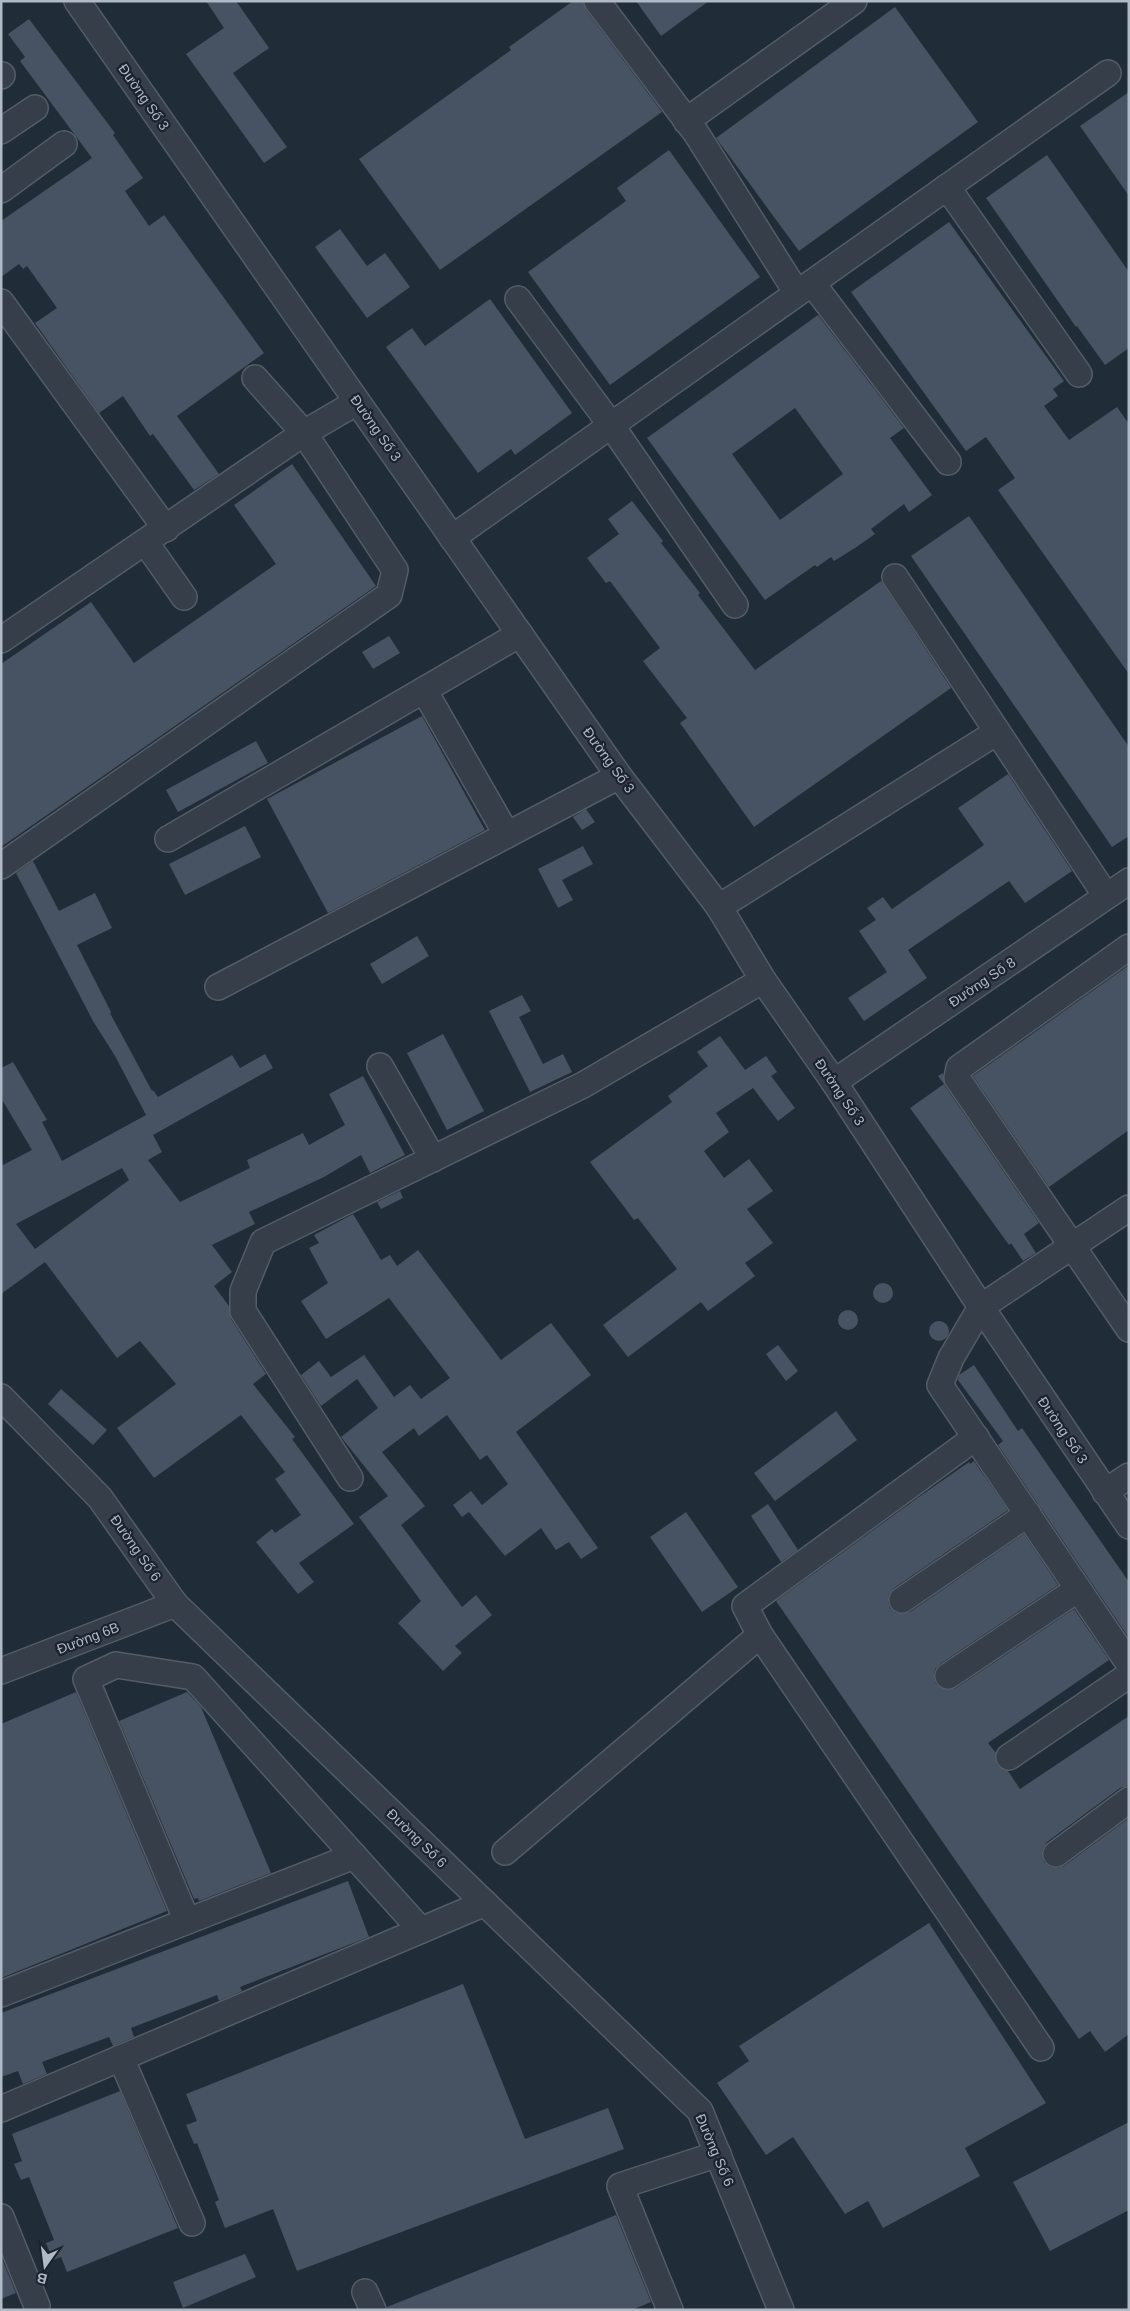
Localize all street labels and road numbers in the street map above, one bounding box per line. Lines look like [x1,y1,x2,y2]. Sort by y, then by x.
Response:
street label: Đường Số 3 [115,61,173,133]
street label: Đường Số 3 [347,392,405,464]
street label: Đường Số 3 [580,724,638,796]
street label: Đường Số 8 [946,954,1019,1010]
street label: Đường Số 3 [812,1056,868,1129]
street label: Đường Số 3 [1035,1394,1091,1467]
street label: Đường Số 6 [107,1512,165,1584]
street label: Đường 6B [55,1619,121,1657]
street label: Đường Số 6 [384,1806,450,1871]
street label: Đường Số 6 [693,2111,737,2189]

